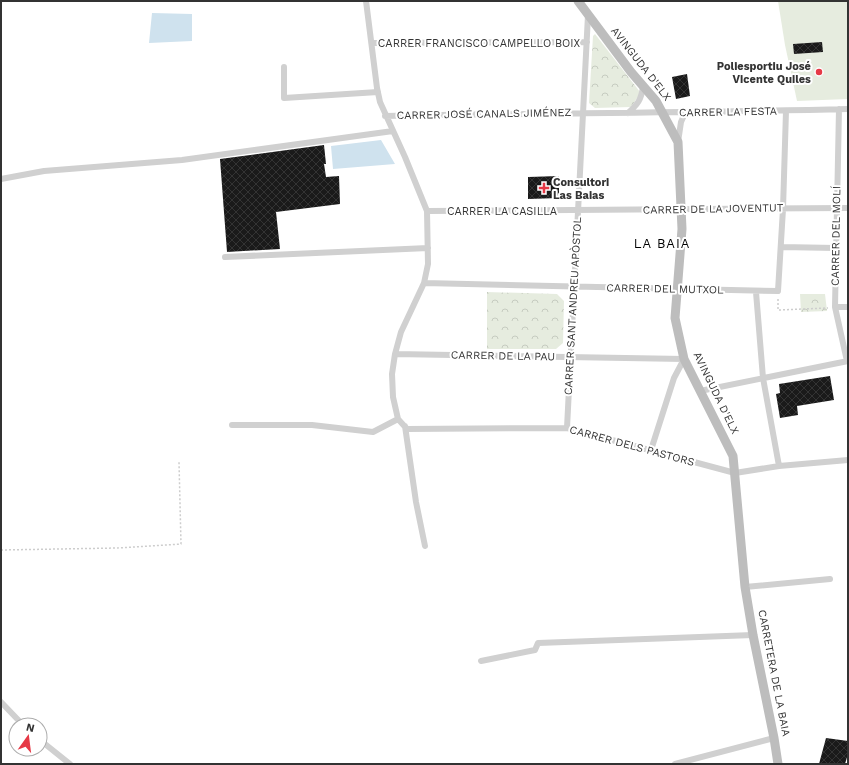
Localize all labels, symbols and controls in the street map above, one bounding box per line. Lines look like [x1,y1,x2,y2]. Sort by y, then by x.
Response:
street label: AVINGUDA D'ELX [608,25,674,104]
street label: CARRER FRANCISCO CAMPELLO BOIX [378,37,581,50]
place label: Poliesportiu José Vicente Quiles [717,60,811,86]
marker: Poliesportiu José Vicente Quiles [814,67,824,77]
street label: CARRER JOSÉ CANALS JIMÉNEZ [397,105,572,122]
street label: CARRER LA FESTA [679,105,777,119]
place label: Consultori Las Baias [553,176,609,202]
marker: Consultori Las Baias [538,182,550,194]
street label: CARRER DEL MOLÍ [828,186,843,286]
street label: CARRER DE LA JOVENTUT [643,201,784,217]
street label: CARRER LA CASILLA [447,205,557,218]
street label: CARRER SANT ANDREU APÒSTOL [561,216,584,395]
district label: LA BAIA [634,236,690,251]
street label: CARRER DEL MUTXOL [606,281,724,297]
street label: CARRER DE LA PAU [451,349,555,363]
street label: AVINGUDA D'ELX [690,350,742,437]
street label: CARRER DELS PASTORS [568,423,696,469]
street label: CARRETERA DE LA BAIA [755,609,793,737]
north arrow [8,717,48,757]
text: N [25,720,36,735]

